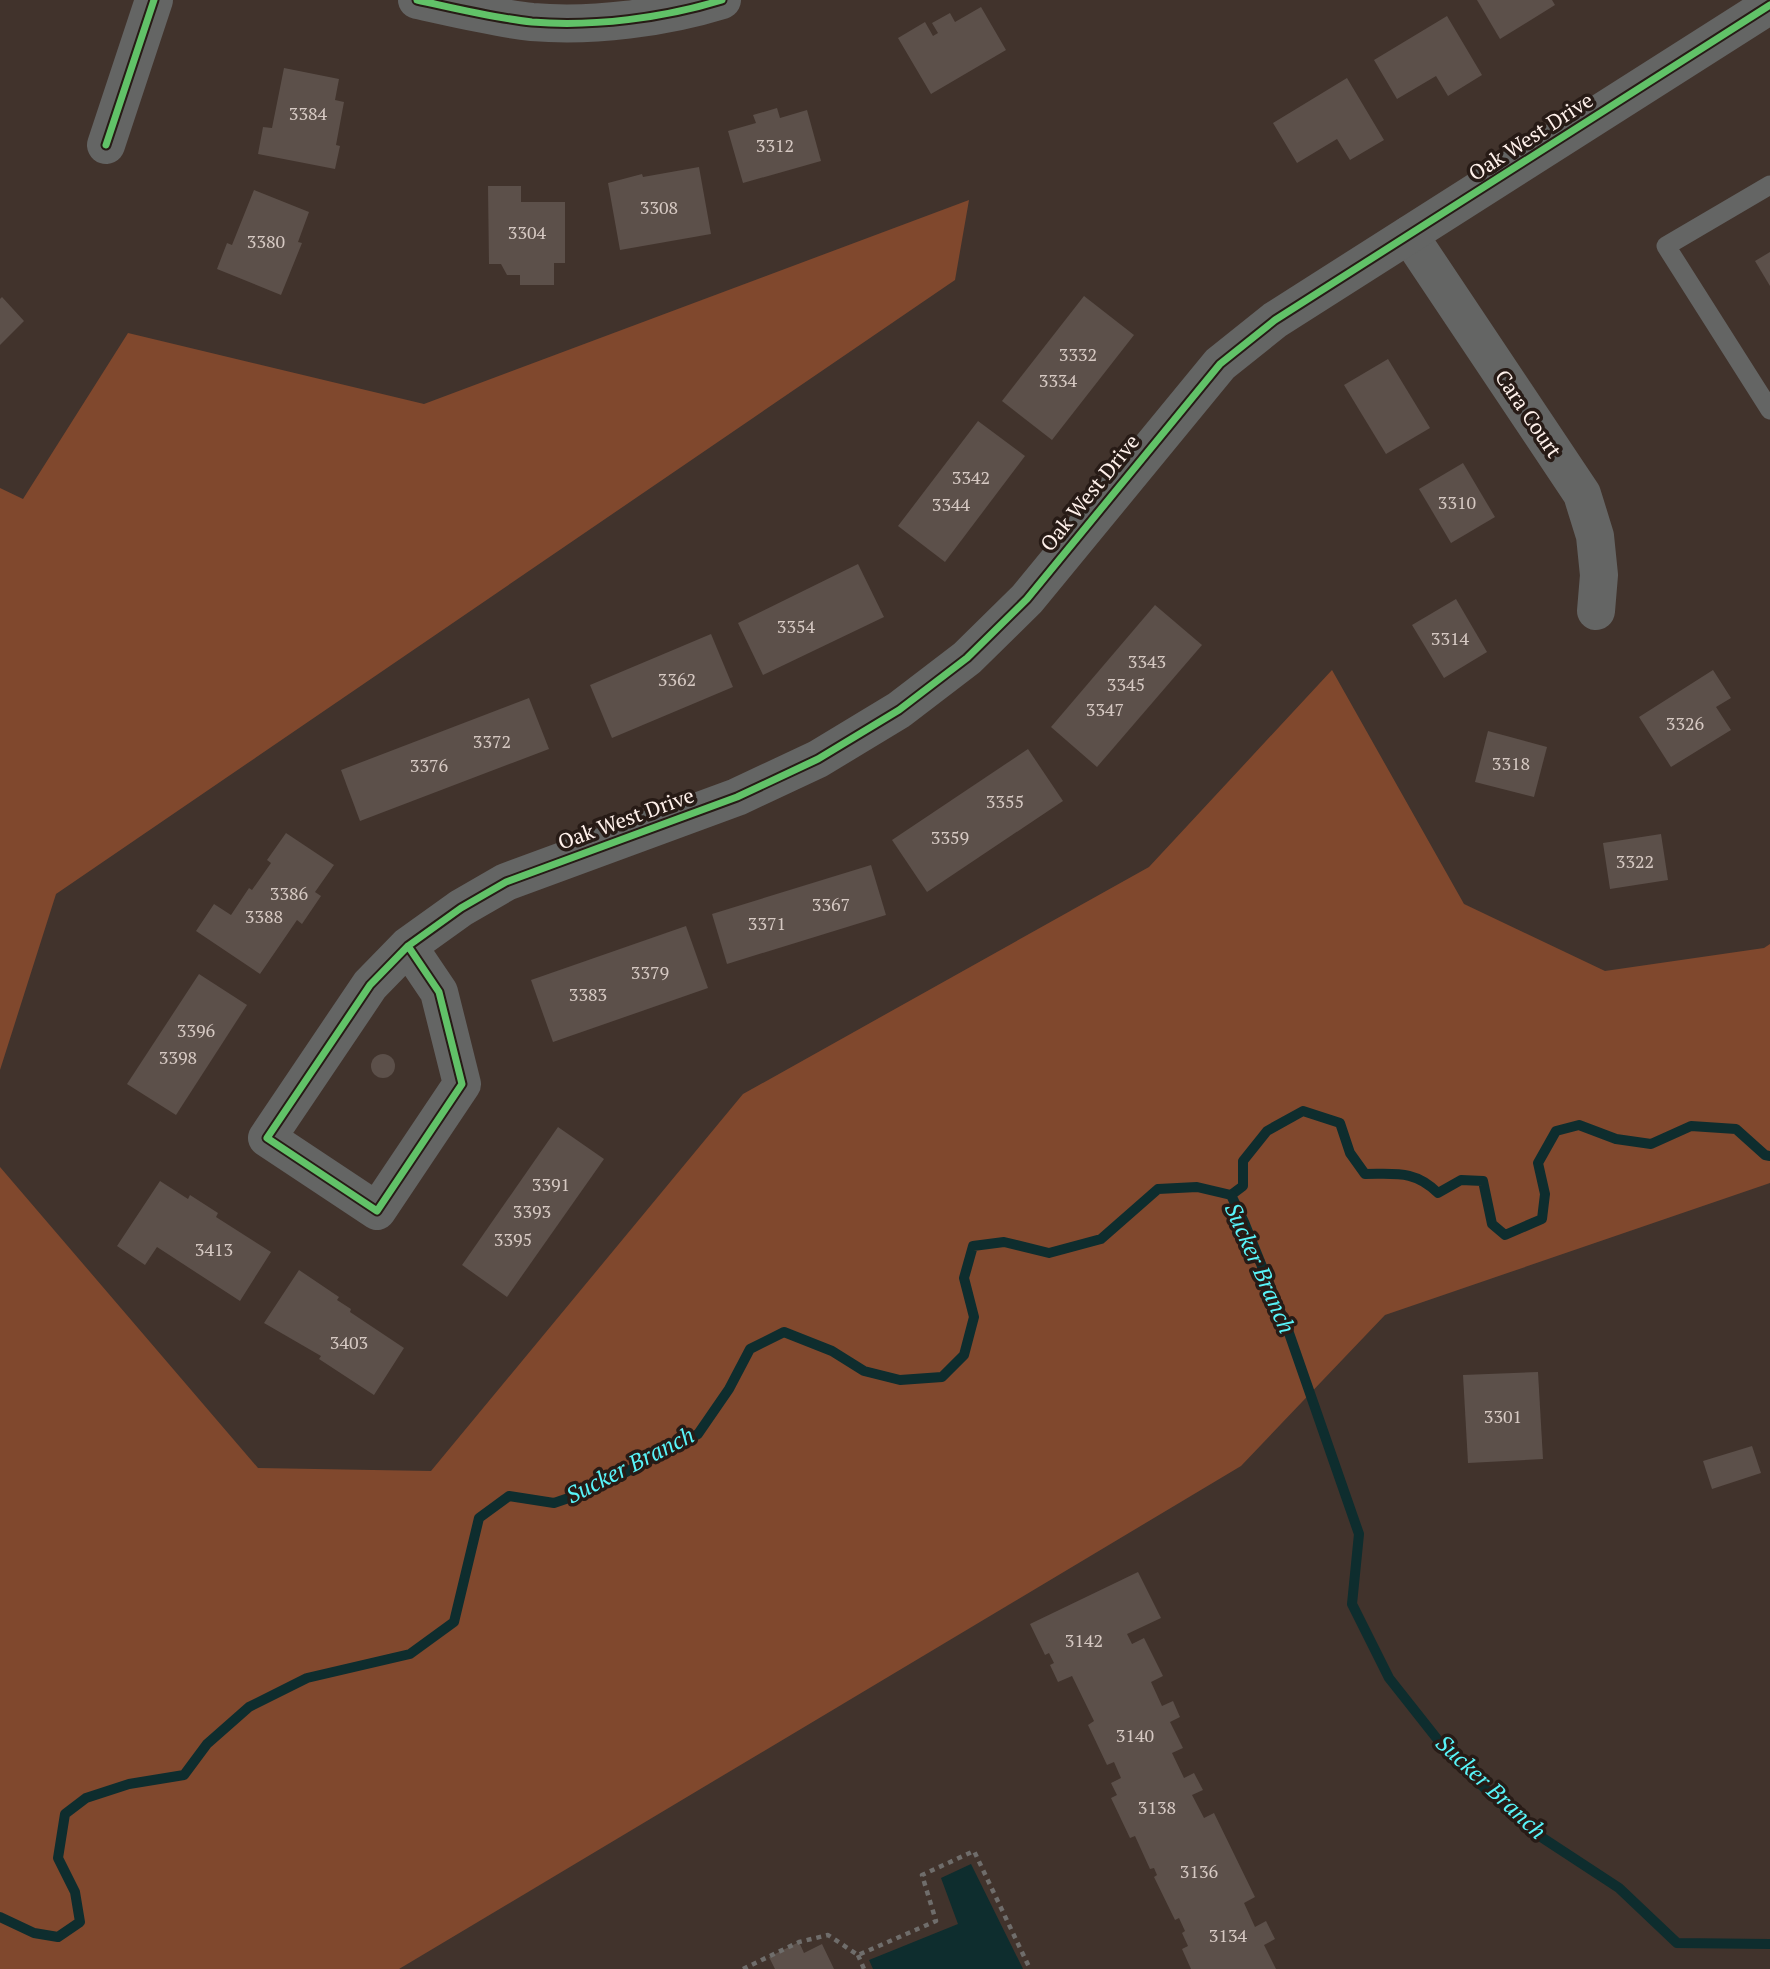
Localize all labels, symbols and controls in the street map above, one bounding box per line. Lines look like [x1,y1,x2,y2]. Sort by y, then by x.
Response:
street label: Oak West Drive [1463,85,1598,187]
house number: 3384 [289,101,328,125]
house number: 3312 [756,133,794,157]
house number: 3308 [640,195,678,219]
house number: 3304 [508,220,547,244]
house number: 3380 [247,229,285,253]
house number: 3332 [1059,342,1097,366]
street label: Cara Court [1489,364,1569,463]
house number: 3334 [1039,368,1078,392]
street label: Oak West Drive [1033,428,1145,557]
house number: 3342 [952,465,990,489]
house number: 3310 [1438,490,1476,514]
house number: 3344 [932,492,971,516]
house number: 3354 [777,614,816,638]
house number: 3314 [1431,626,1470,650]
house number: 3343 [1128,649,1166,673]
house number: 3362 [658,667,696,691]
house number: 3345 [1107,672,1145,696]
house number: 3347 [1086,697,1124,721]
house number: 3326 [1666,711,1705,735]
house number: 3372 [473,729,511,753]
house number: 3318 [1492,751,1530,775]
house number: 3376 [410,753,449,777]
street label: Oak West Drive [554,780,698,856]
house number: 3355 [986,789,1024,813]
house number: 3359 [931,825,969,849]
house number: 3322 [1616,849,1654,873]
house number: 3386 [270,881,309,905]
house number: 3367 [812,892,850,916]
house number: 3388 [245,904,283,928]
house number: 3371 [748,911,786,935]
house number: 3379 [631,960,669,984]
house number: 3383 [569,982,607,1006]
house number: 3396 [177,1018,216,1042]
house number: 3398 [159,1045,197,1069]
house number: 3391 [532,1172,570,1196]
water label: Sucker Branch [1218,1197,1303,1338]
house number: 3393 [513,1199,551,1223]
house number: 3395 [494,1227,532,1251]
house number: 3413 [195,1237,233,1261]
house number: 3403 [330,1330,368,1354]
house number: 3301 [1484,1404,1522,1428]
water label: Sucker Branch [560,1419,699,1510]
house number: 3142 [1065,1628,1103,1652]
house number: 3140 [1116,1723,1154,1747]
water label: Sucker Branch [1429,1727,1553,1846]
house number: 3138 [1138,1795,1176,1819]
house number: 3136 [1180,1859,1219,1883]
house number: 3134 [1209,1923,1248,1947]

